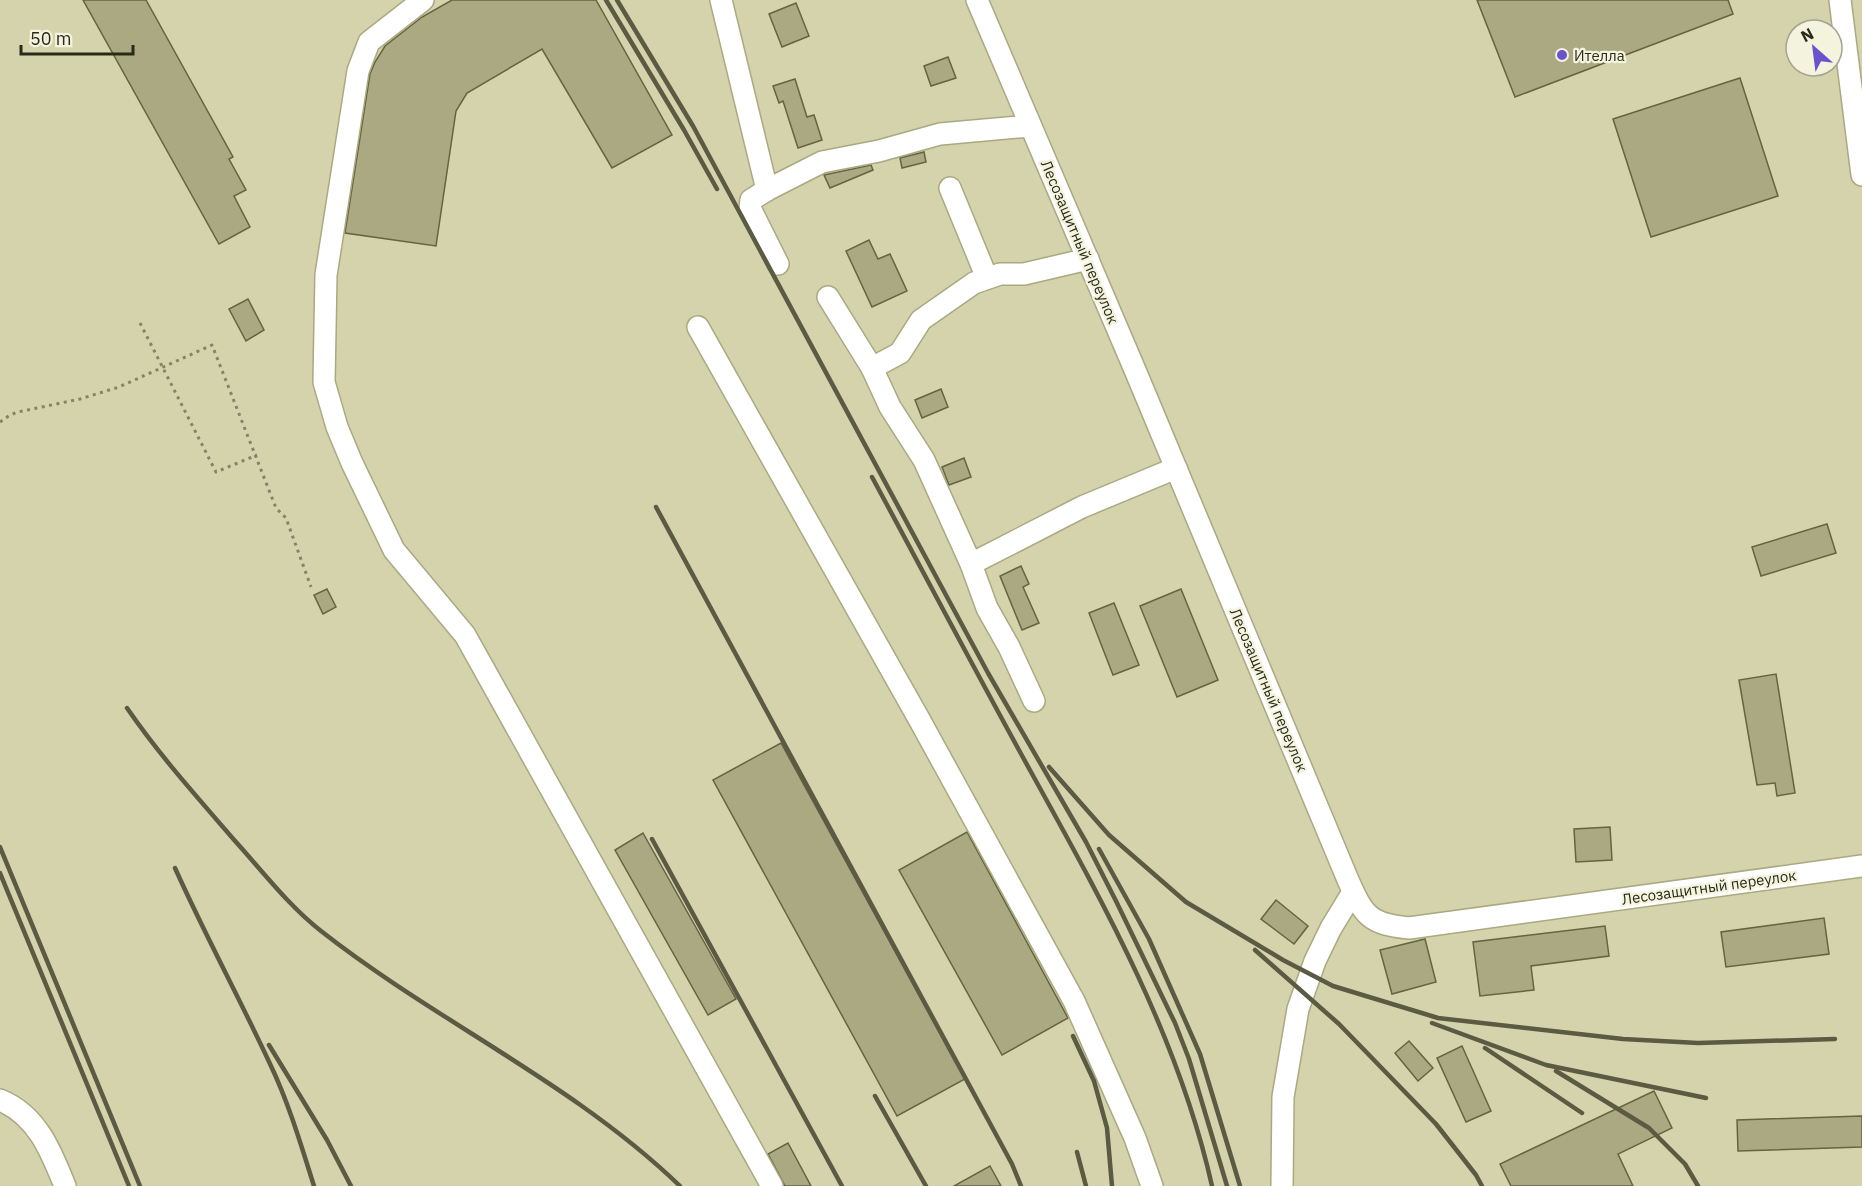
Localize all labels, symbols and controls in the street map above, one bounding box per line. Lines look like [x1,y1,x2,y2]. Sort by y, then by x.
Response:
scale bar [21,18,134,56]
north arrow [1784,18,1844,78]
text: N [1797,23,1817,46]
text: 50 m [30,27,72,50]
place label: Ителла [1574,46,1625,65]
marker: Ителла [1555,48,1569,62]
street label: Лесозащитный переулок [1037,157,1123,327]
street label: Лесозащитный переулок [1226,605,1312,775]
street label: Лесозащитный переулок [1620,865,1798,909]

